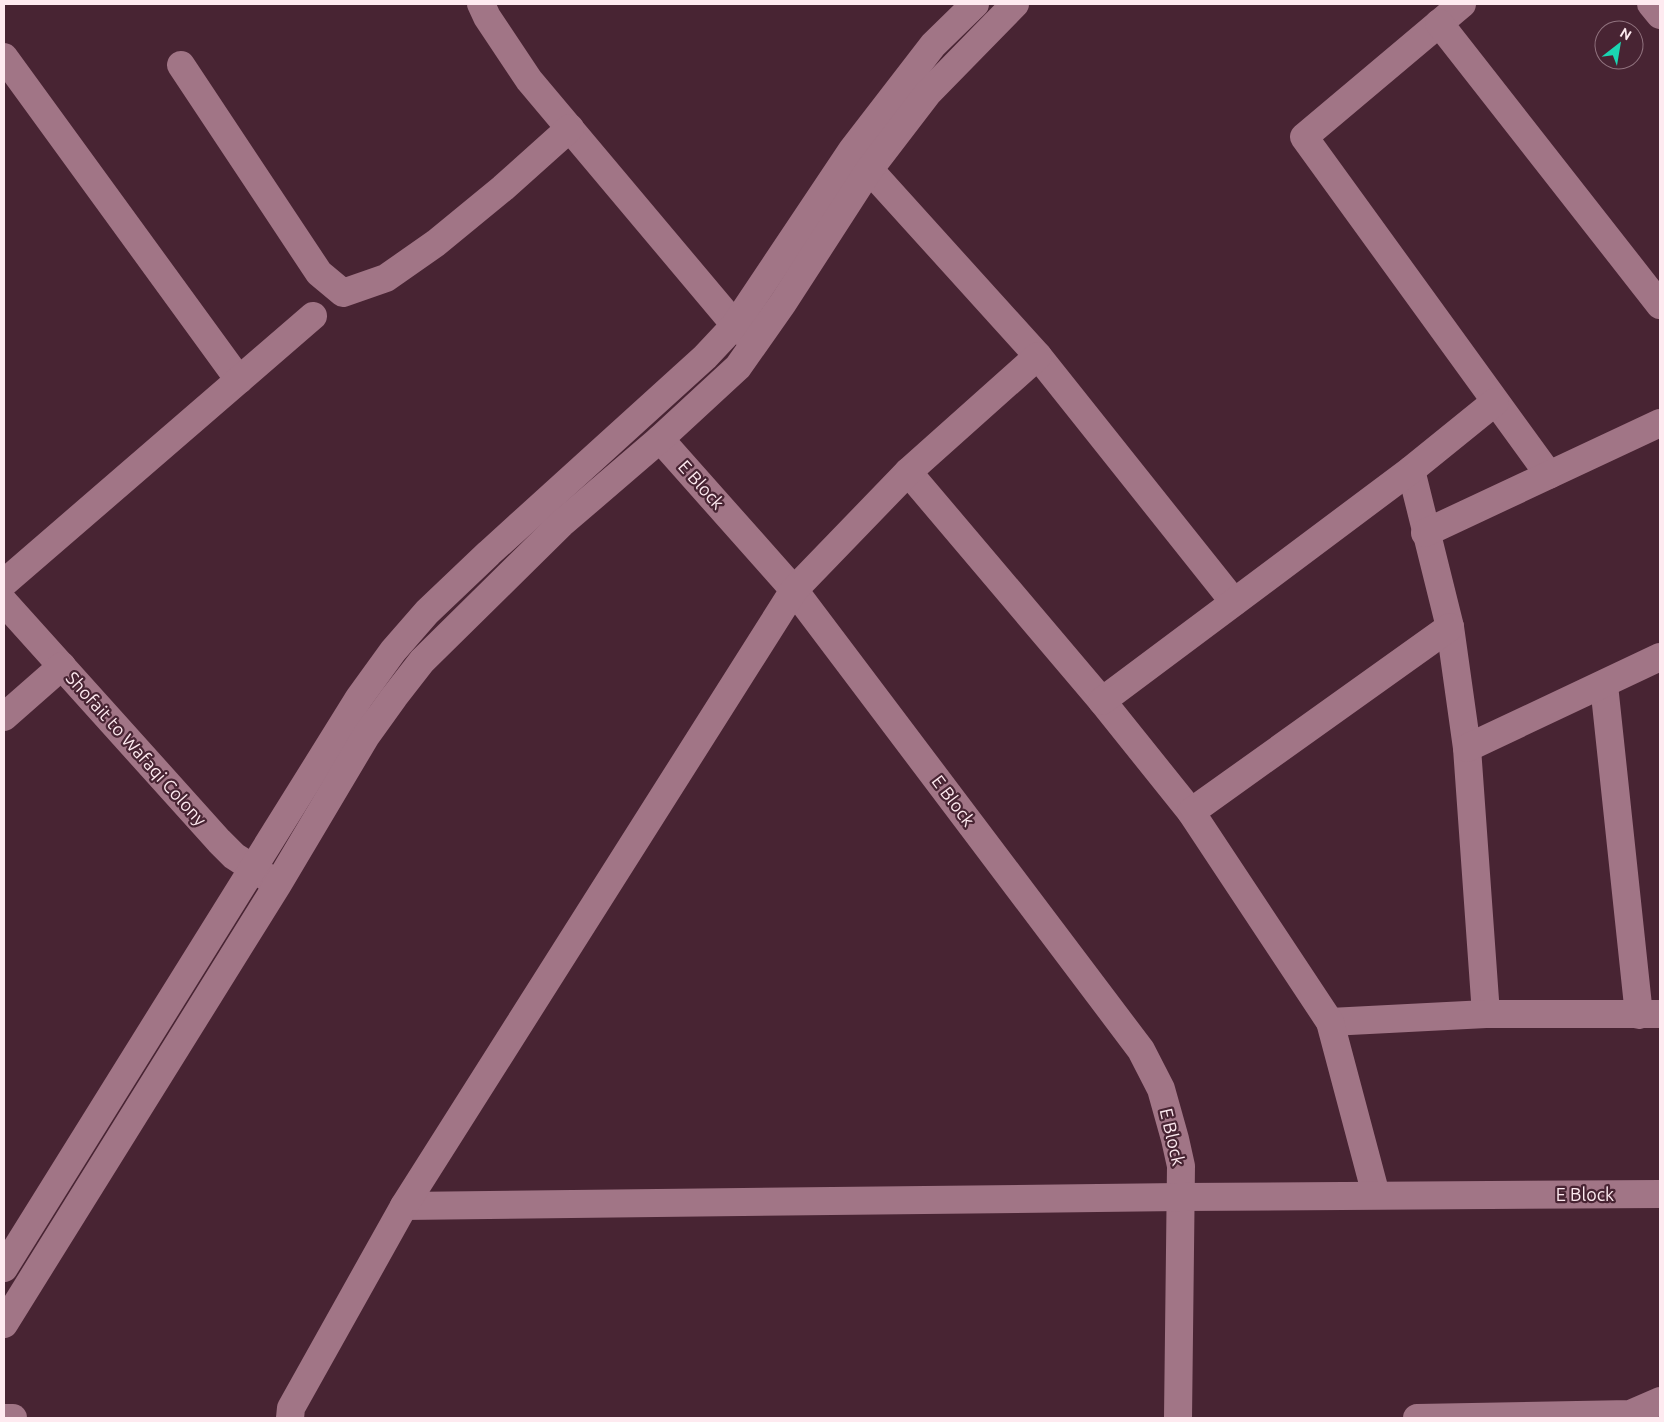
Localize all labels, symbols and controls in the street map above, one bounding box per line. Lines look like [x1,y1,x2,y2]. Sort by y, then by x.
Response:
north arrow [1594,20,1644,70]
text: N [1617,24,1634,43]
street label: E Block [675,456,729,513]
street label: Shofait to Wafaqi Colony [62,667,211,830]
street label: E Block [928,771,979,830]
street label: E Block [1157,1106,1189,1167]
street label: E Block [1556,1184,1614,1204]

